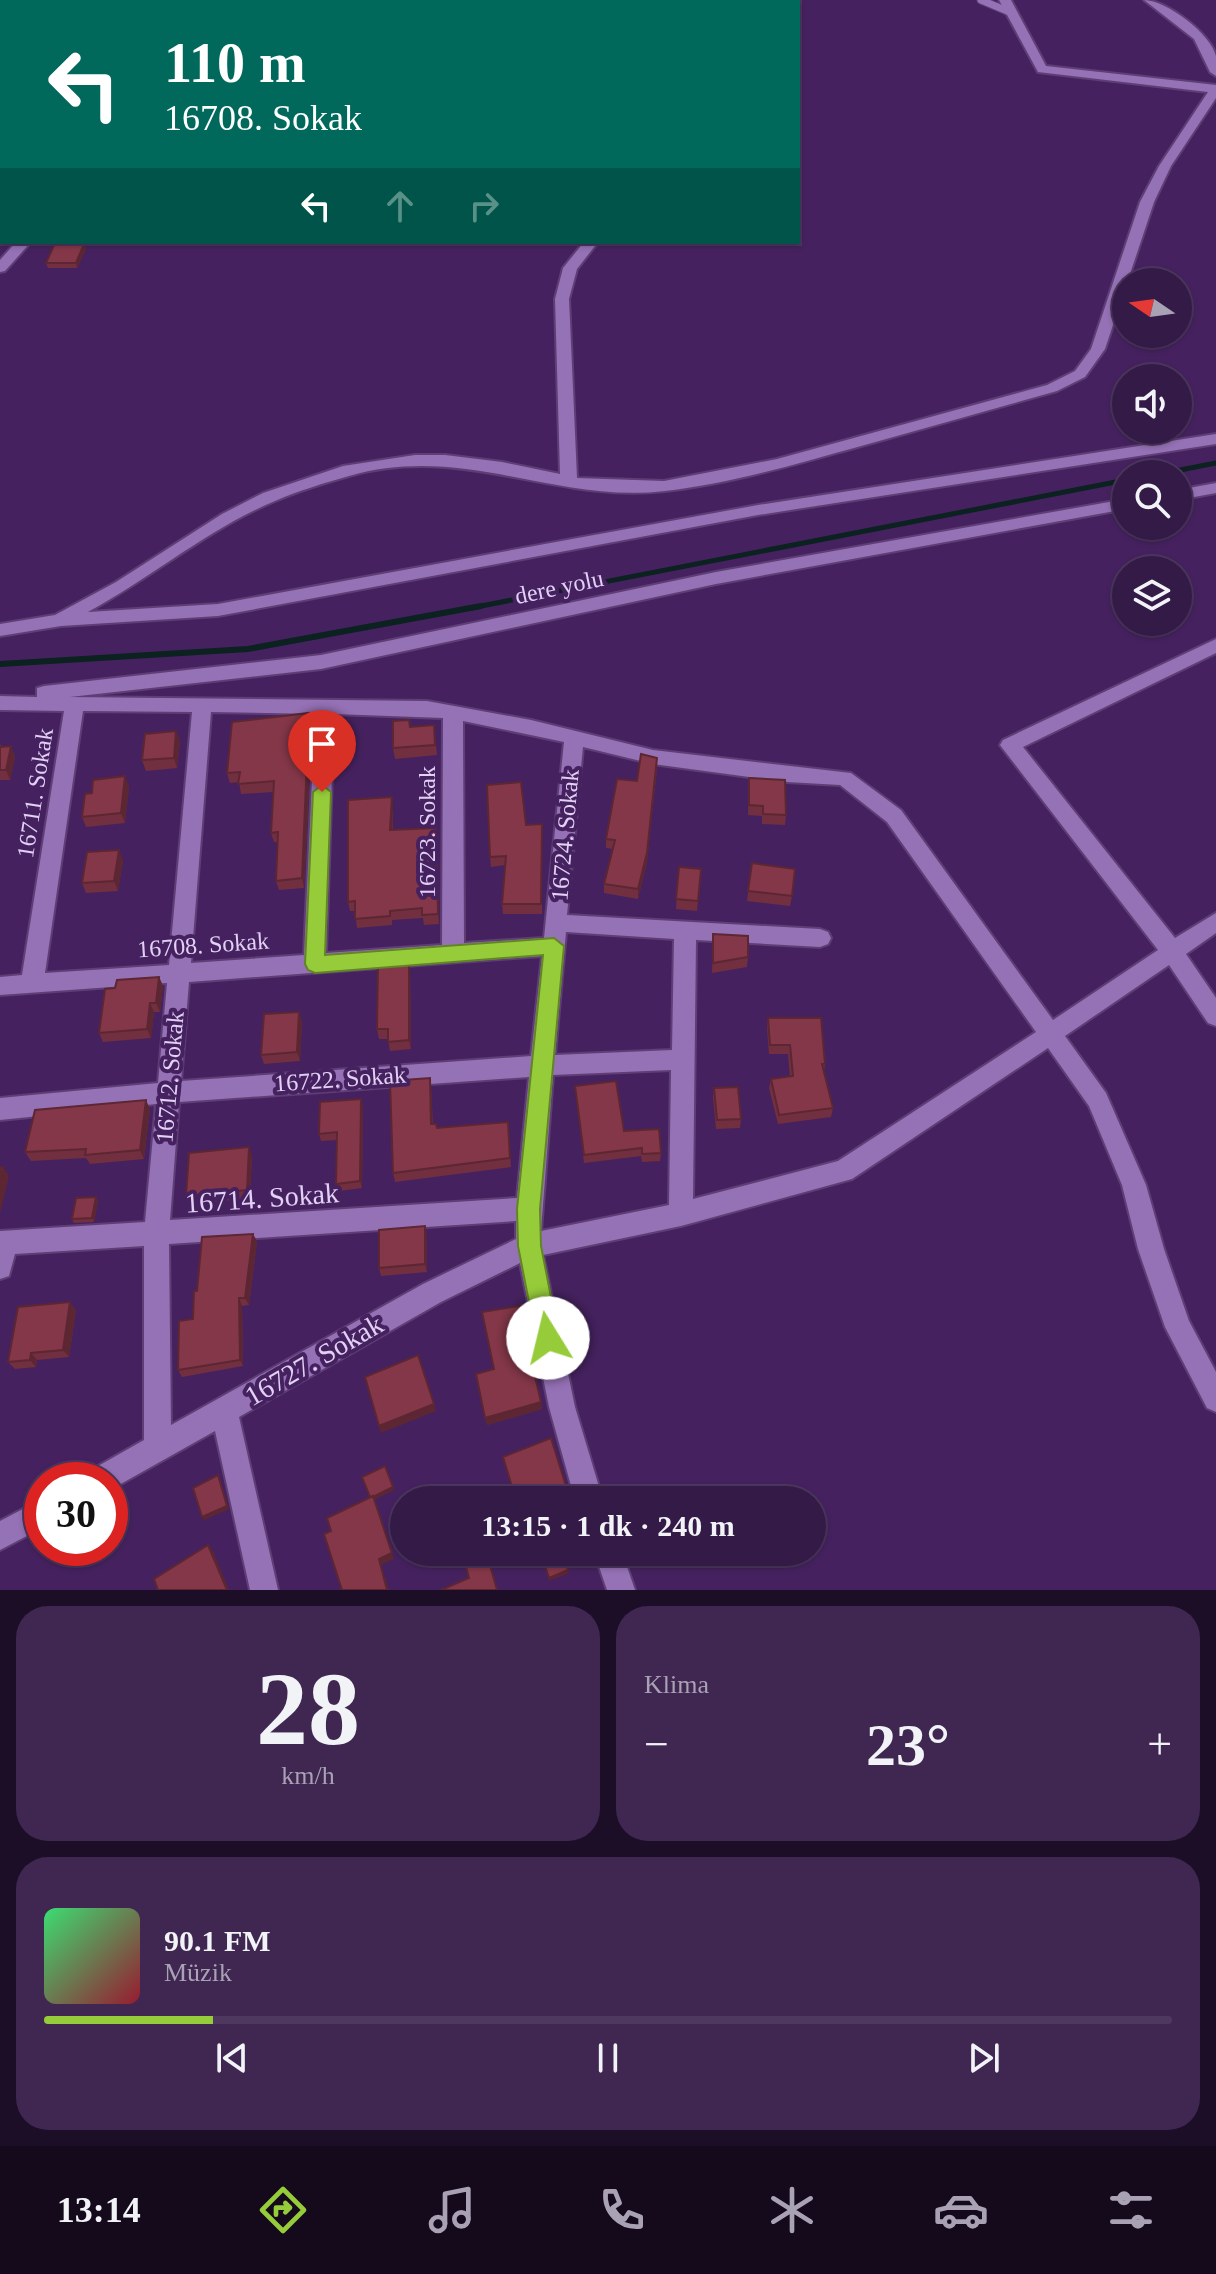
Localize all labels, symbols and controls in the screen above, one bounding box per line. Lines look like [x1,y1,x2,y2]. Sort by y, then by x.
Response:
icon: left [32,32,136,136]
text: 110 m [164,32,306,94]
text: 16708. Sokak [164,98,362,138]
icon: left [294,184,338,228]
icon: ahead [378,184,422,228]
icon: right [462,184,506,228]
north arrow [1112,268,1192,348]
map controls [1112,268,1192,636]
button: sound [1112,364,1192,444]
button: search [1112,460,1192,540]
button: layers [1112,556,1192,636]
street label: dere yolu [512,565,606,609]
pin [288,710,356,792]
icon: arrive [300,722,344,766]
street label: 16711. Sokak [12,726,58,860]
street label: 16723. Sokak [414,766,440,898]
street label: 16724. Sokak [546,768,584,902]
street label: 16708. Sokak [136,927,270,963]
street label: 16712. Sokak [151,1010,189,1144]
street label: 16722. Sokak [273,1061,407,1097]
street label: 16714. Sokak [184,1177,340,1219]
position arrow [506,1296,590,1380]
street label: 16727. Sokak [240,1308,388,1412]
speed limit sign: 30 [24,1462,128,1566]
text: 13:15 · 1 dk · 240 m [481,1509,735,1542]
text: 28 [256,1651,360,1766]
text: Klima [644,1670,709,1699]
text: 23° [866,1712,950,1778]
text: − [644,1720,669,1769]
text: + [1147,1720,1172,1769]
text: km/h [281,1761,335,1790]
text: 90.1 FM [164,1924,271,1957]
text: Müzik [164,1958,232,1987]
icon: previous [210,2036,254,2080]
icon: pause [586,2036,630,2080]
icon: next [962,2036,1006,2080]
icon: directions [255,2182,311,2238]
icon: music [424,2182,480,2238]
icon: phone [594,2182,650,2238]
icon: climate [764,2182,820,2238]
icon: car [933,2182,989,2238]
icon: filters [1103,2182,1159,2238]
text: 13:14 [57,2190,141,2230]

